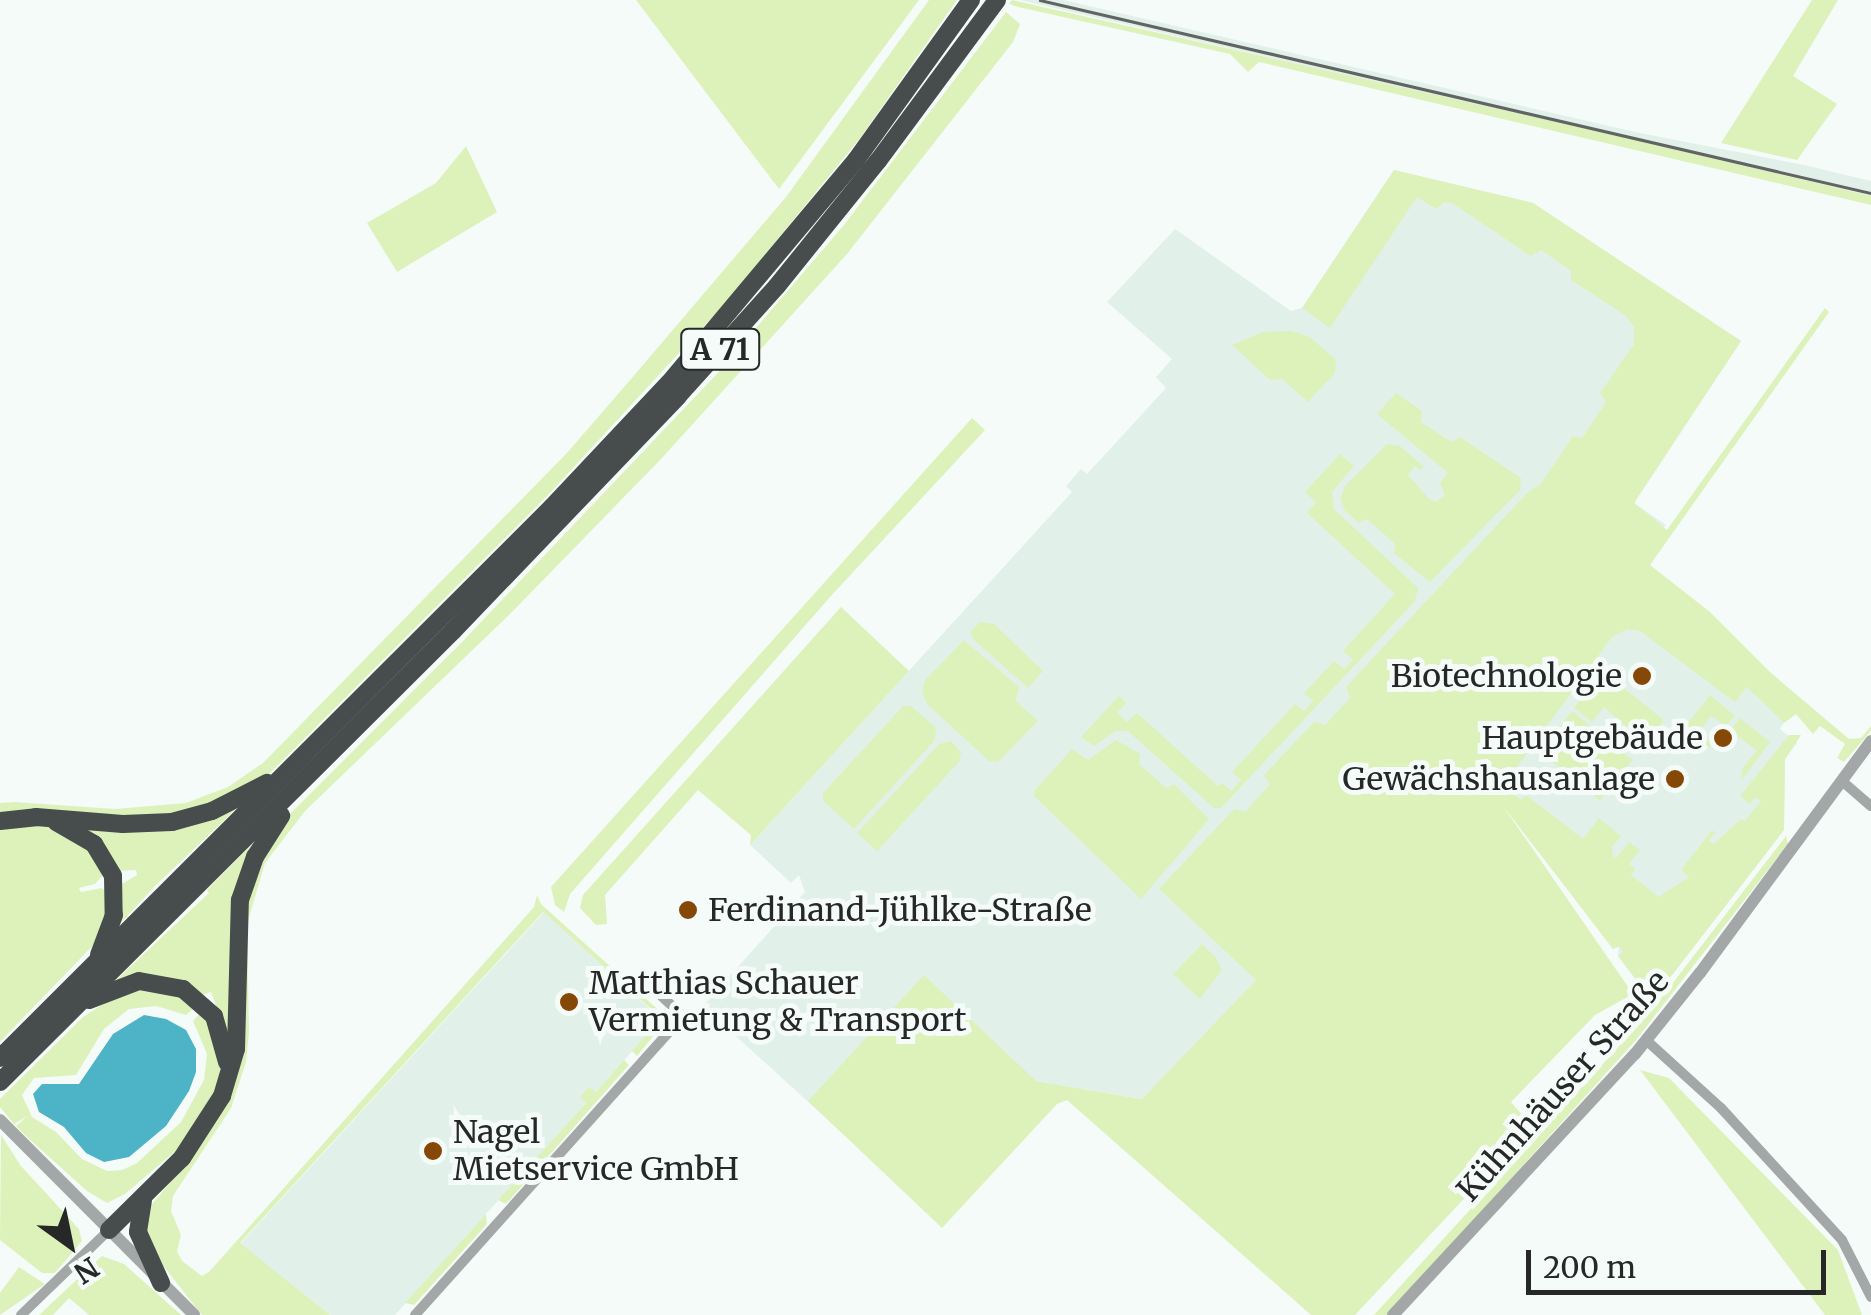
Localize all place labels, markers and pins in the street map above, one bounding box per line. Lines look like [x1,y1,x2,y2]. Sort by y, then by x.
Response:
place label: Biotechnologie [1391,657,1622,695]
marker: Biotechnologie [1631,665,1653,687]
place label: Hauptgebäude [1481,719,1703,757]
marker: Hauptgebäude [1712,727,1734,749]
place label: Gewächshausanlage [1342,760,1655,798]
marker: Gewächshausanlage [1664,768,1686,790]
place label: Ferdinand-Jühlke-Straße [708,891,1092,929]
marker: Ferdinand-Jühlke-Straße [677,899,699,921]
place label: Matthias Schauer Vermietung & Transport [589,965,966,1040]
marker: Matthias Schauer Vermietung & Transport [558,991,580,1013]
place label: Nagel Mietservice GmbH [453,1114,739,1189]
marker: Nagel Mietservice GmbH [422,1140,444,1162]

